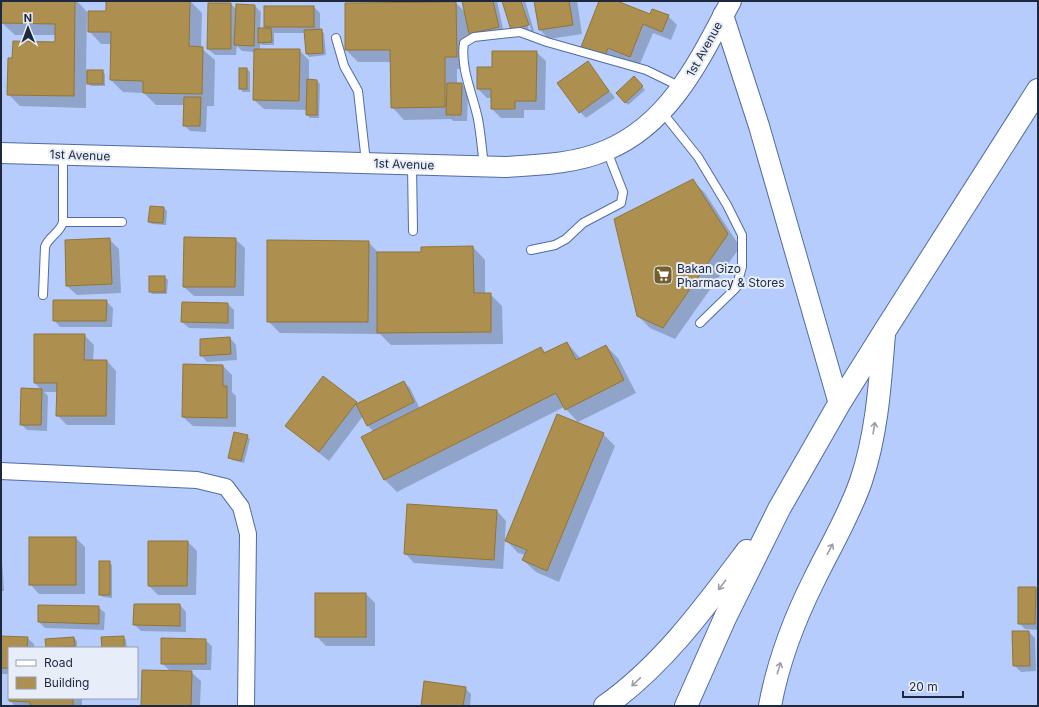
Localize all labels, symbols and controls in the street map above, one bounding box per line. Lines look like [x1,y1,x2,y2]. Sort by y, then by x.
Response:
north arrow [8,8,48,48]
text: N [24,11,32,25]
street label: 1st Avenue [683,19,725,79]
street label: 1st Avenue [49,146,111,164]
street label: 1st Avenue [373,155,435,173]
place label: Bakan Gizo Pharmacy & Stores [677,261,785,290]
supermarket icon: Bakan Gizo Pharmacy & Stores [652,264,674,286]
one-way arrow [871,421,879,434]
one-way arrow [827,543,835,555]
one-way arrow [718,579,726,590]
legend [8,647,138,699]
text: Road [44,655,73,670]
one-way arrow [776,662,783,675]
scale bar [903,673,963,699]
text: Building [44,675,89,690]
one-way arrow [631,677,641,686]
text: 20 m [909,679,938,694]

